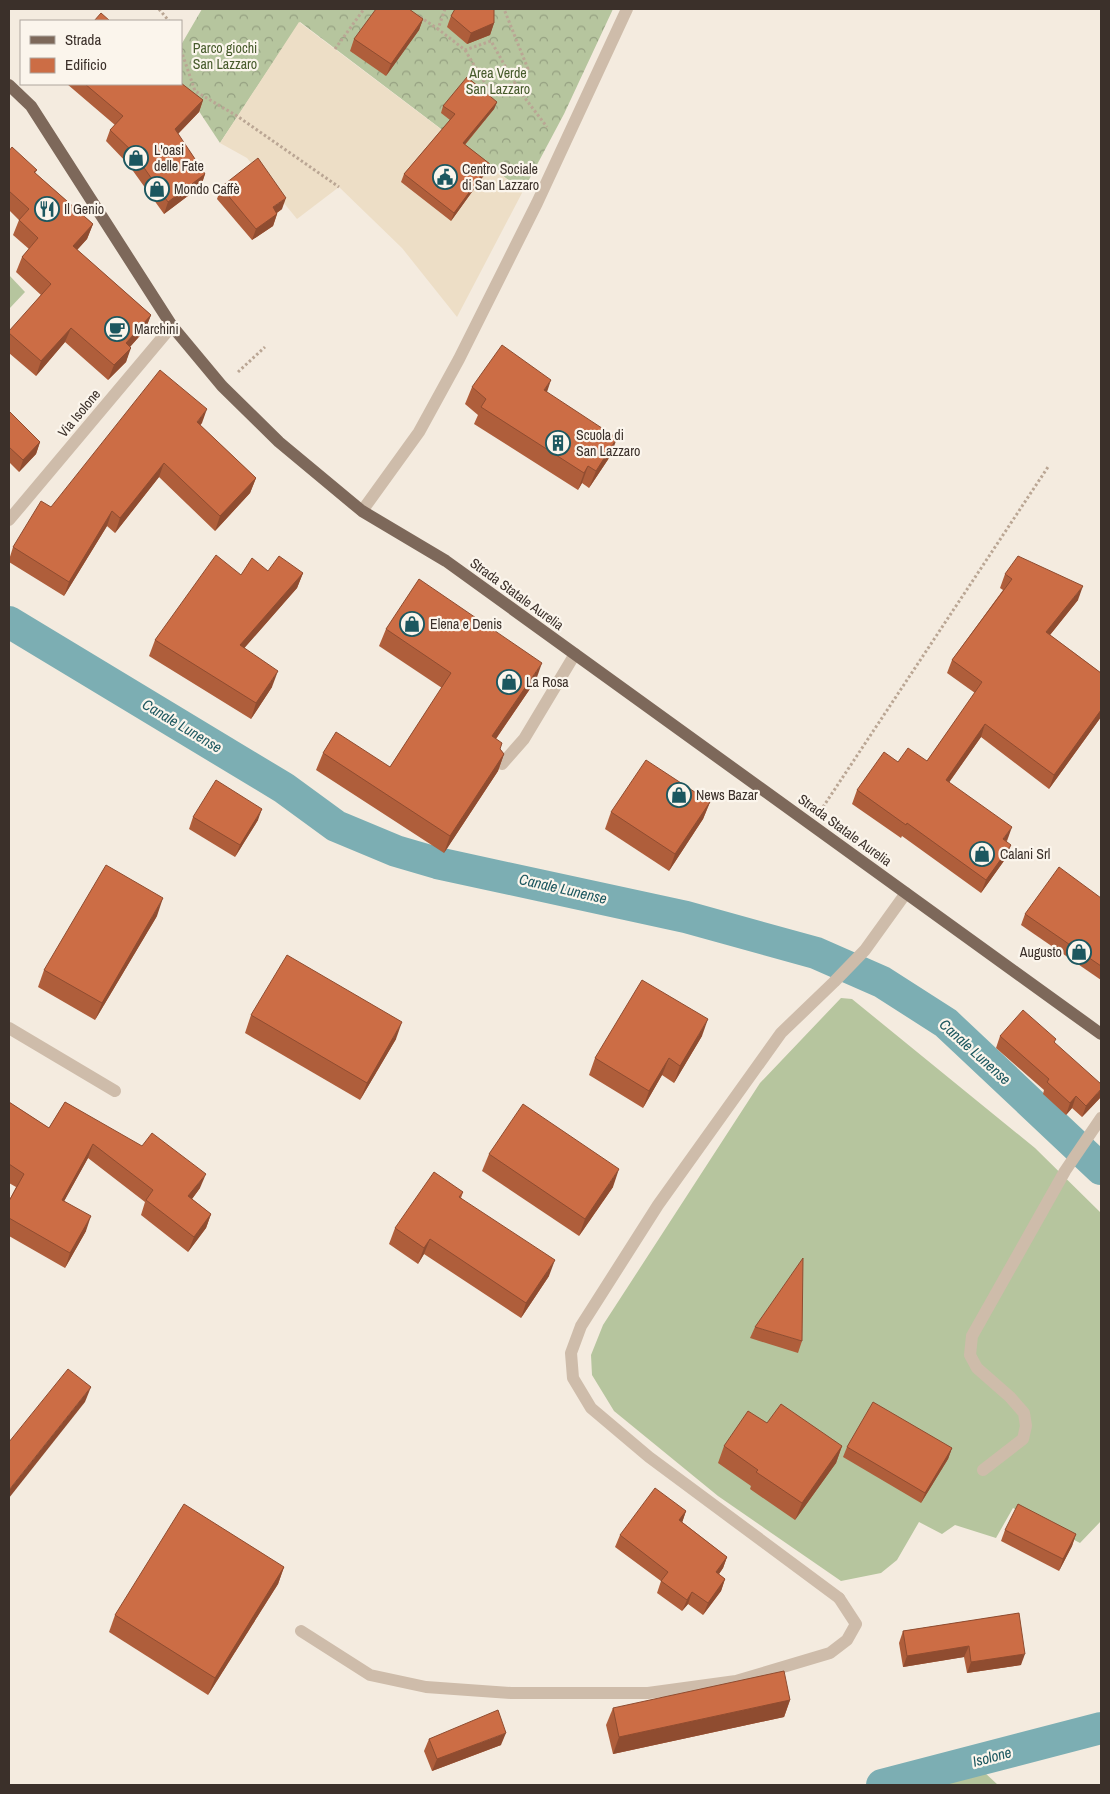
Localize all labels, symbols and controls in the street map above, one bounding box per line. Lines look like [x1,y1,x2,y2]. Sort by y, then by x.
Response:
legend [20,20,182,85]
text: Strada [65,29,101,50]
park label: Parco giochi San Lazzaro [193,39,257,73]
text: Edificio [65,54,107,75]
park label: Area Verde San Lazzaro [466,64,530,98]
place label: L'oasi delle Fate [154,141,204,175]
shop icon: L'oasi delle Fate [123,145,149,171]
place label: Centro Sociale di San Lazzaro [462,160,539,194]
public building icon: Centro Sociale di San Lazzaro [432,164,458,190]
shop icon: Mondo Caffè [144,176,170,202]
place label: Mondo Caffè [174,180,240,198]
restaurant icon: Il Genio [34,196,60,222]
place label: Il Genio [64,200,104,218]
cafe icon: Marchini [104,316,130,342]
place label: Marchini [134,320,179,338]
street label: Via Isolone [54,385,104,441]
place label: Scuola di San Lazzaro [576,426,640,460]
building icon: Scuola di San Lazzaro [545,430,571,456]
street label: Strada Statale Aurelia [467,554,568,634]
shop icon: Elena e Denis [399,611,425,637]
place label: Elena e Denis [430,615,502,633]
shop icon: La Rosa [496,669,522,695]
place label: La Rosa [526,673,569,691]
water label: Canale Lunense [138,693,226,758]
shop icon: News Bazar [666,782,692,808]
place label: News Bazar [696,786,758,804]
street label: Strada Statale Aurelia [795,790,896,870]
shop icon: Calani Srl [969,841,995,867]
place label: Calani Srl [1000,845,1050,863]
water label: Canale Lunense [517,868,609,909]
shop icon: Augusto [1066,939,1092,965]
place label: Augusto [1019,943,1062,961]
water label: Canale Lunense [935,1014,1016,1090]
water label: Isolone [970,1741,1014,1772]

